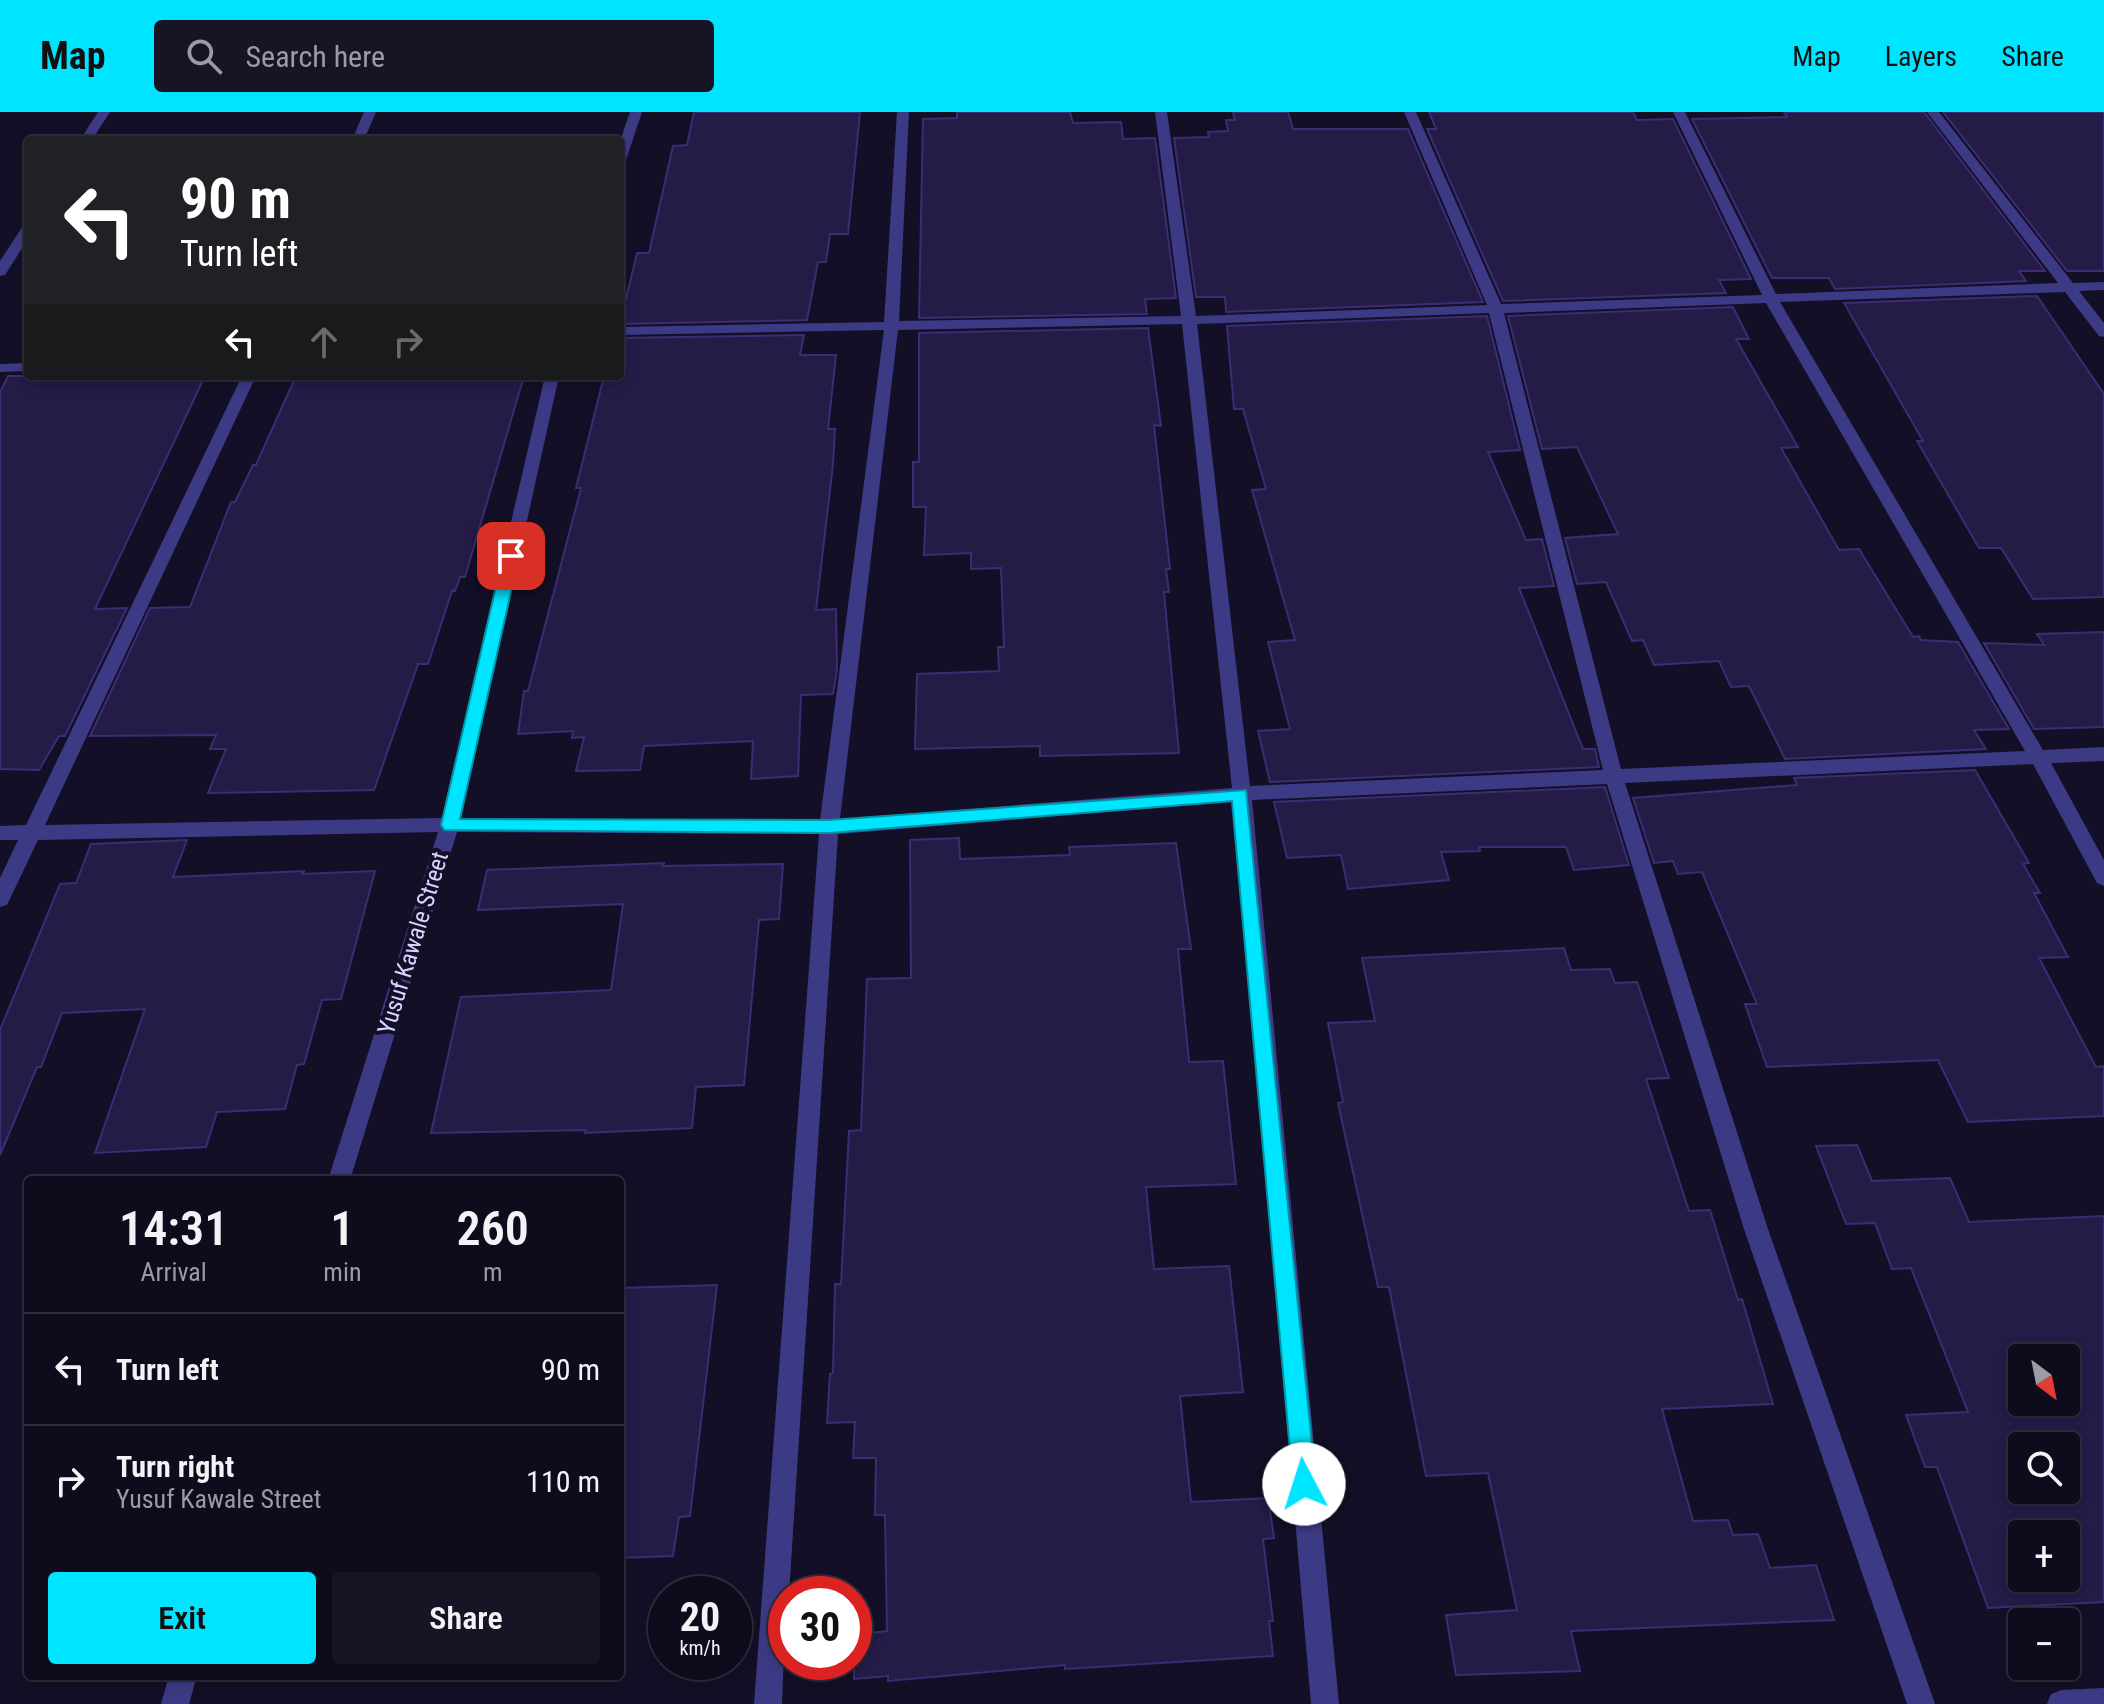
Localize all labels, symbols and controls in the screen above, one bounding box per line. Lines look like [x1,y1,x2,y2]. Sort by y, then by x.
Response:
search box [154,20,714,92]
text: Map [40,34,106,78]
icon: search [182,34,226,78]
text: Search here [246,39,385,74]
text: Map [1792,40,1841,73]
text: Layers [1885,40,1957,73]
text: Share [2001,40,2064,73]
text: 90 m [180,166,291,232]
icon: left [48,168,152,272]
text: Turn left [180,233,298,275]
icon: left [218,320,262,364]
icon: ahead [302,320,346,364]
icon: right [386,320,430,364]
pin [477,522,545,590]
icon: arrive [489,534,533,578]
street label: Yusuf Kawale Street [372,848,454,1038]
text: 14:31 [119,1200,228,1257]
text: 1 [330,1200,354,1257]
text: 260 [457,1200,529,1257]
text: Arrival [141,1257,207,1287]
text: min [323,1257,361,1287]
text: m [483,1257,503,1287]
north arrow [2008,1344,2080,1416]
map controls [2008,1344,2080,1680]
icon: left [48,1347,92,1391]
text: Turn left [116,1352,219,1387]
text: 90 m [541,1352,600,1387]
button: search [2008,1432,2080,1504]
position arrow [1262,1442,1346,1526]
text: Turn right [116,1449,234,1484]
icon: right [48,1459,92,1503]
text: 110 m [526,1464,600,1499]
text: Yusuf Kawale Street [116,1484,321,1514]
button: + [2008,1520,2080,1592]
button: Exit [48,1572,316,1664]
button: Share [332,1572,600,1664]
speed limit sign: 30 [768,1576,872,1680]
text: 20 [680,1594,720,1641]
button: − [2008,1608,2080,1680]
text: km/h [679,1636,721,1660]

